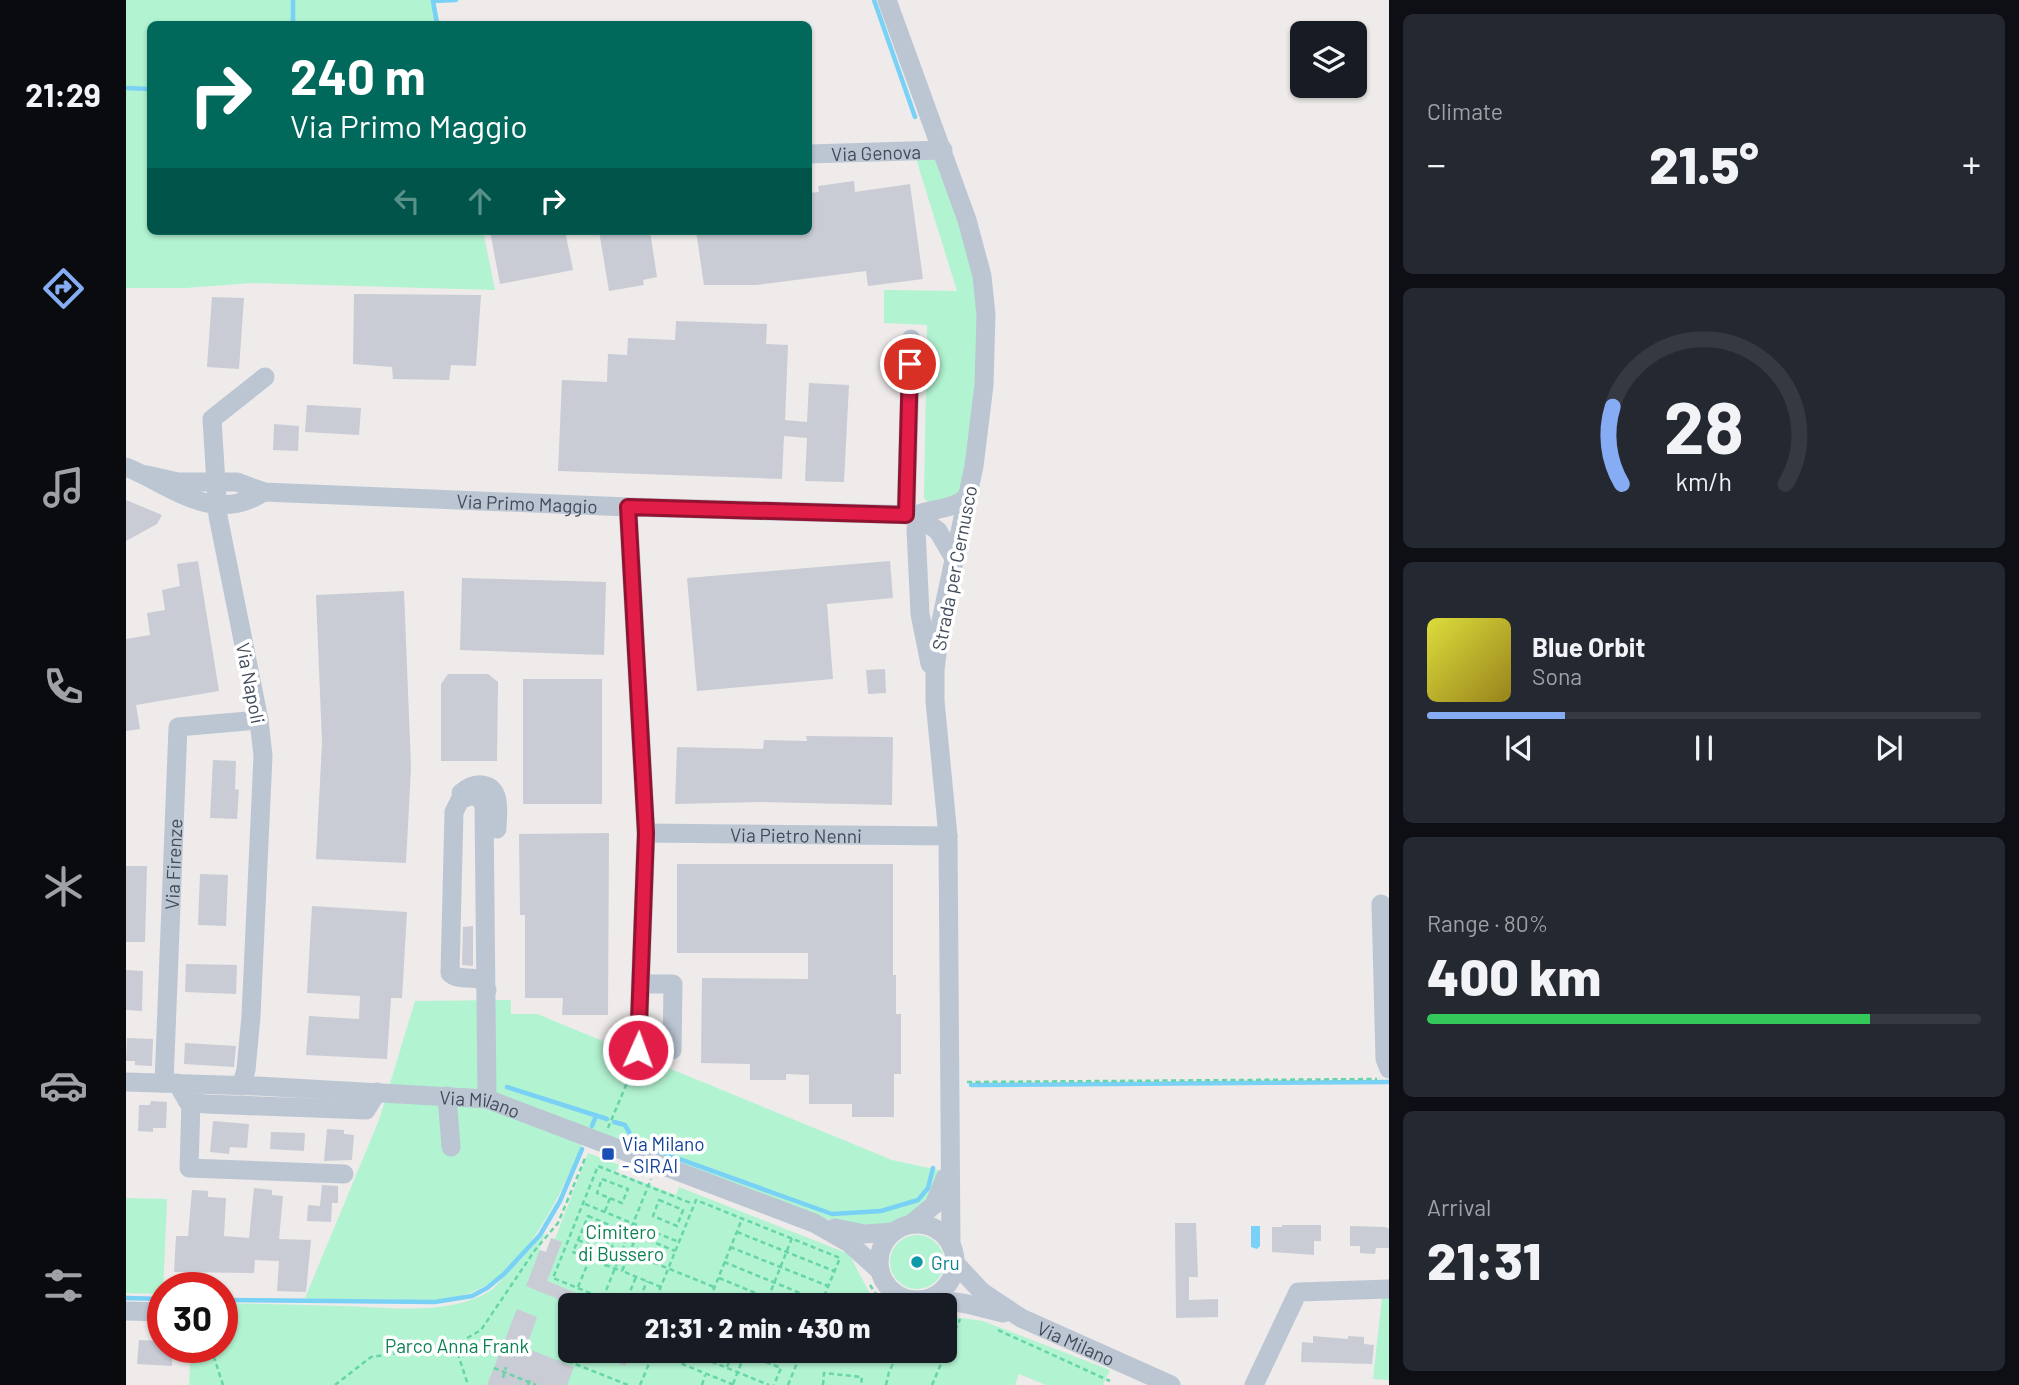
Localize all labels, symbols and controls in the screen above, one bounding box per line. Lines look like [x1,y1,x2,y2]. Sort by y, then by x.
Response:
map controls [1290,21,1367,98]
button: layers [1290,21,1367,98]
text: 240 m [290,46,426,105]
icon: right [175,49,266,140]
text: 21:29 [25,75,101,113]
text: Climate [1427,97,1503,125]
text: Via Primo Maggio [290,106,528,144]
text: 21.5° [1649,132,1759,194]
street label: Via Genova [831,139,921,165]
text: − [1427,140,1446,186]
text: + [1962,140,1981,186]
icon: left [388,182,426,220]
icon: ahead [461,182,499,220]
icon: right [534,182,572,220]
icon: directions [39,264,88,313]
pin [880,334,940,394]
icon: arrive [891,345,929,383]
text: 28 [1664,382,1744,470]
icon: music [39,463,88,512]
text: km/h [1676,466,1732,496]
street label: Strada per Cernusco [927,483,981,653]
street label: Via Primo Maggio [456,488,598,517]
text: Blue Orbit [1532,631,1645,662]
street label: Via Napoli [232,641,270,725]
icon: phone [39,662,88,711]
text: Sona [1532,662,1582,690]
icon: previous [1500,729,1538,767]
icon: pause [1685,729,1723,767]
icon: next [1870,729,1908,767]
street label: Via Firenze [159,818,186,910]
street label: Via Pietro Nenni [730,822,862,847]
icon: climate [39,862,88,911]
text: Range · 80% [1427,909,1548,937]
text: 400 km [1427,944,1601,1006]
position arrow [601,1013,675,1087]
icon: car [39,1061,88,1110]
street label: Via Milano [439,1085,524,1122]
place label: Via Milano - SIRAI [622,1132,705,1177]
marker: Via Milano - SIRAI [600,1146,616,1162]
text: Arrival [1427,1193,1491,1221]
park label: Cimitero di Bussero [578,1220,664,1265]
text: 21:31 [1427,1228,1541,1290]
place label: Gru [931,1251,960,1274]
marker: Gru [909,1254,925,1270]
icon: filters [39,1261,88,1310]
speed limit sign: 30 [147,1272,238,1363]
text: 21:31 · 2 min · 430 m [645,1312,870,1343]
street label: Via Milano [1034,1315,1119,1370]
park label: Parco Anna Frank [385,1334,529,1357]

